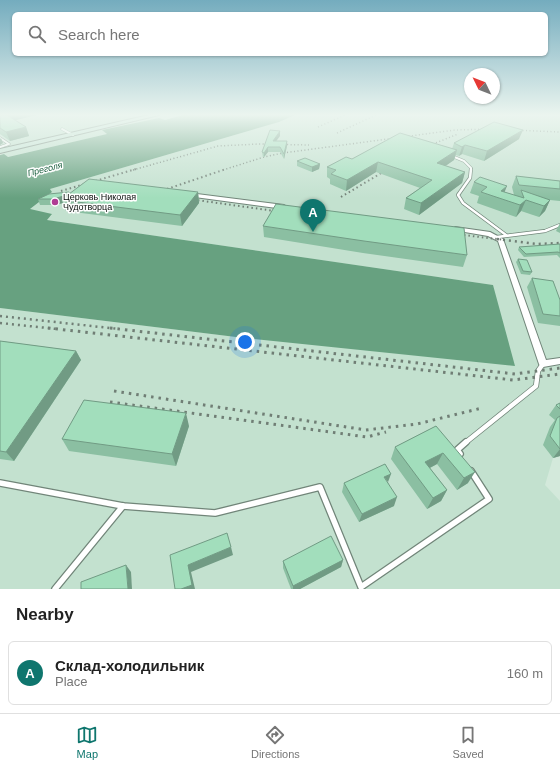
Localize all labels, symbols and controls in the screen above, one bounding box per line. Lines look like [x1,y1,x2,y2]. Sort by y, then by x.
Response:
search box [12,12,548,56]
icon: search [26,23,48,45]
text: Search here [58,26,140,43]
north arrow [464,68,500,104]
water label: Преголя [27,160,64,178]
place label: Церковь Николая Чудотворца [63,192,136,212]
marker: Церковь Николая Чудотворца [50,197,60,207]
pin: A [300,199,326,232]
your location [235,332,255,352]
text: Nearby [16,605,74,624]
text: Склад-холодильник [55,657,204,674]
text: A [25,666,35,681]
text: 160 m [507,666,543,681]
text: Place [55,674,88,689]
tab: Map [76,724,98,760]
tab: Directions [251,724,300,760]
tab: Saved [452,724,484,760]

